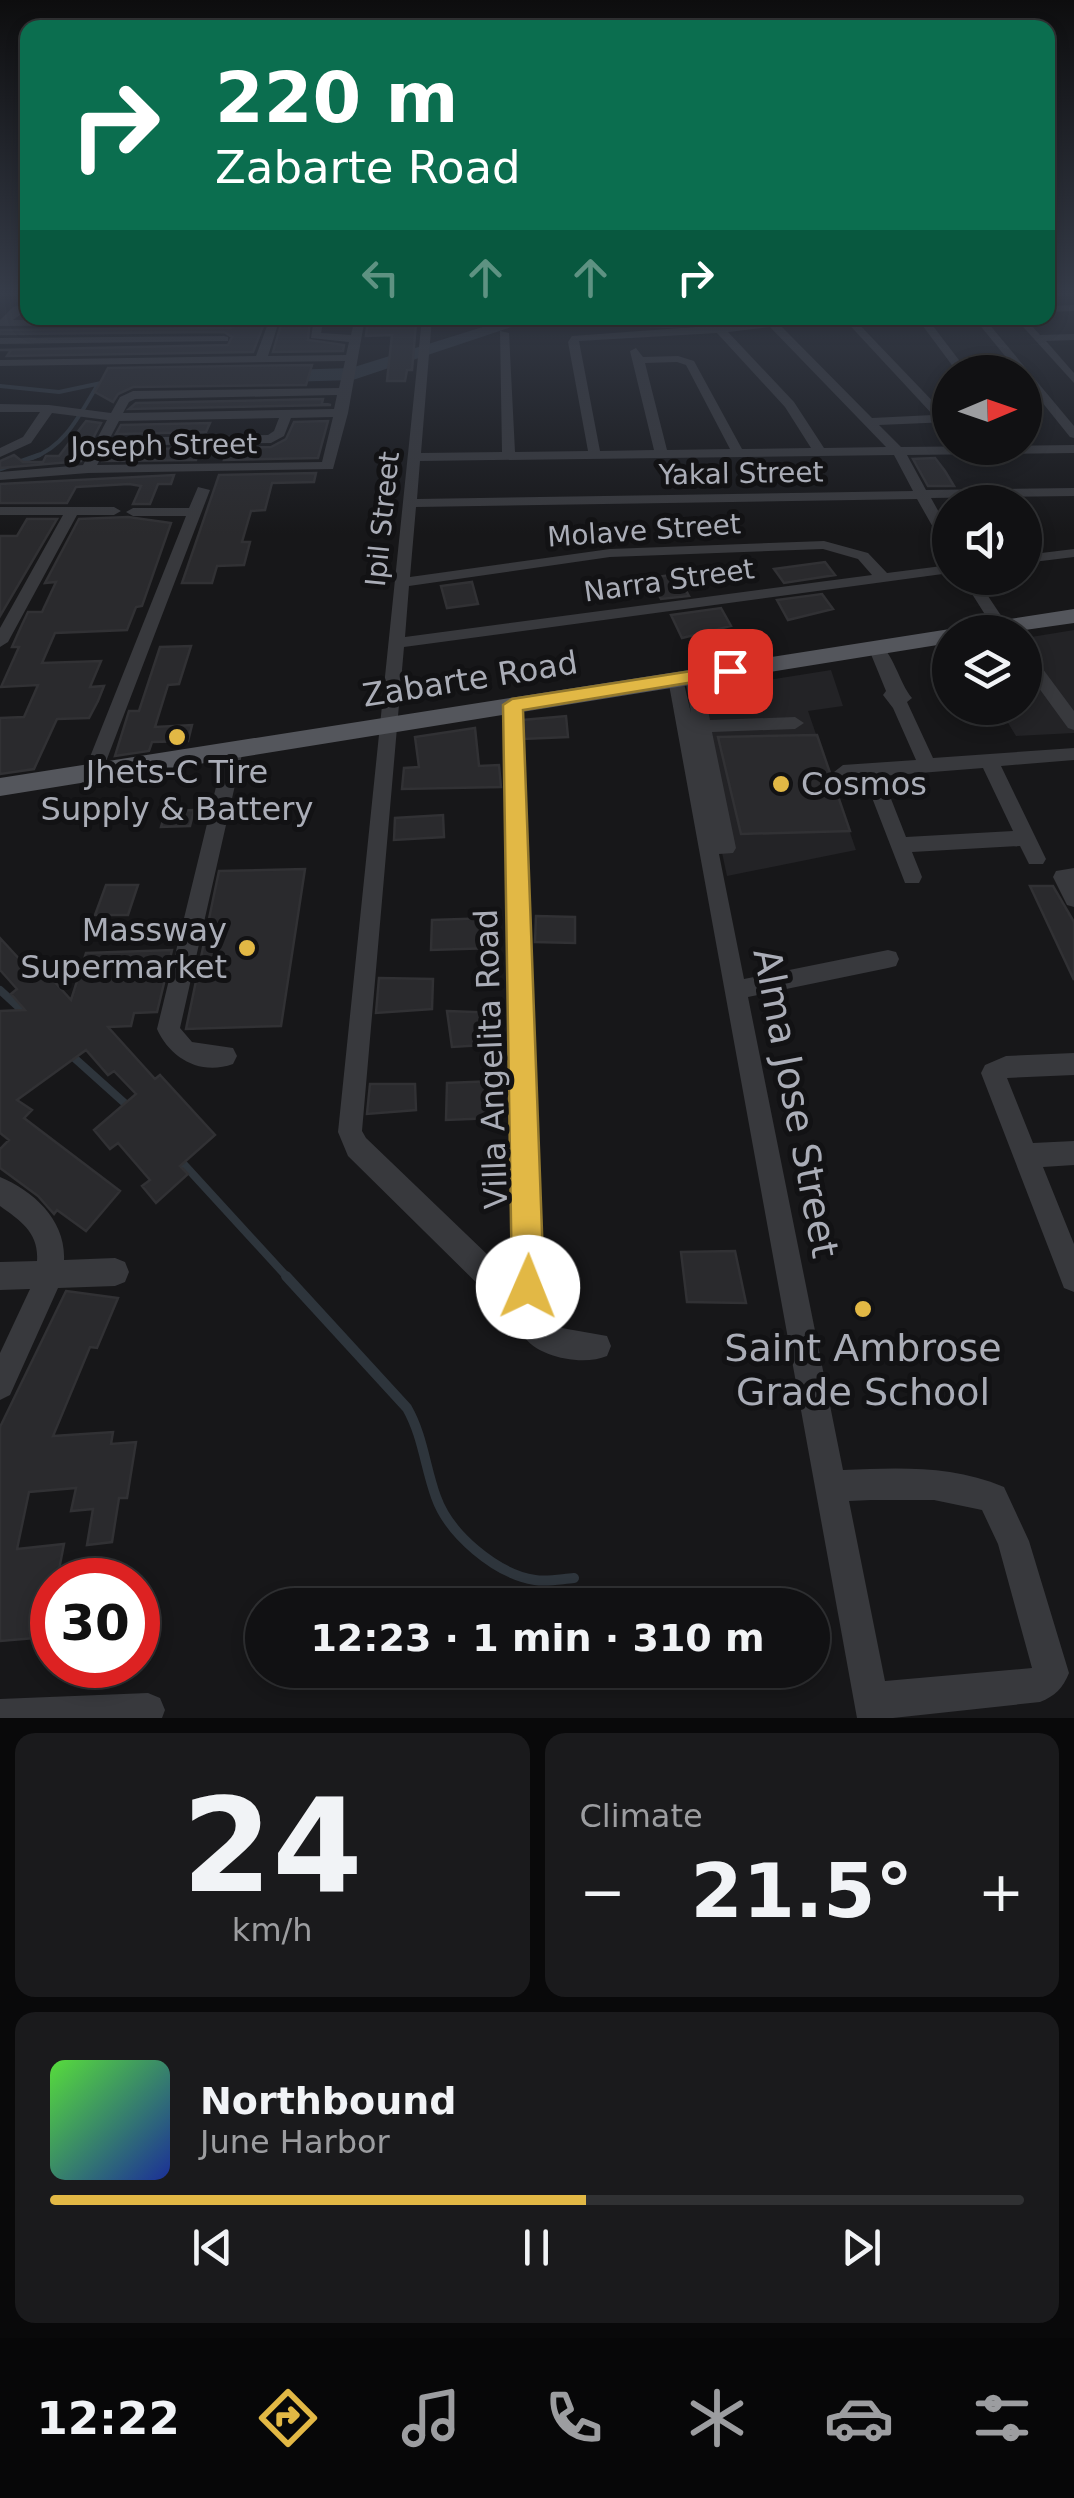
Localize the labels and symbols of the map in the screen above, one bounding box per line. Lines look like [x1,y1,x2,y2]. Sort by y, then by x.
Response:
north arrow [932,355,1042,465]
street label: Joseph Street [68,427,258,464]
street label: Ipil Street [359,450,406,588]
street label: Yakal Street [657,456,824,491]
street label: Molave Street [546,507,742,554]
street label: Narra Street [582,552,756,609]
pin [688,629,773,714]
street label: Zabarte Road [360,643,580,715]
marker: Jhets-C Tire Supply & Battery [166,726,188,748]
place label: Jhets-C Tire Supply & Battery [41,753,313,828]
place label: Cosmos [801,765,927,803]
marker: Cosmos [770,773,792,795]
street label: Villa Angelita Road [467,908,515,1210]
place label: Massway Supermarket [20,911,227,986]
marker: Massway Supermarket [236,937,258,959]
street label: Alma Jose Street [744,945,848,1261]
position arrow [476,1235,580,1339]
marker: Saint Ambrose Grade School [852,1298,874,1320]
place label: Saint Ambrose Grade School [724,1326,1002,1414]
speed limit sign: 30 [30,1558,160,1688]

